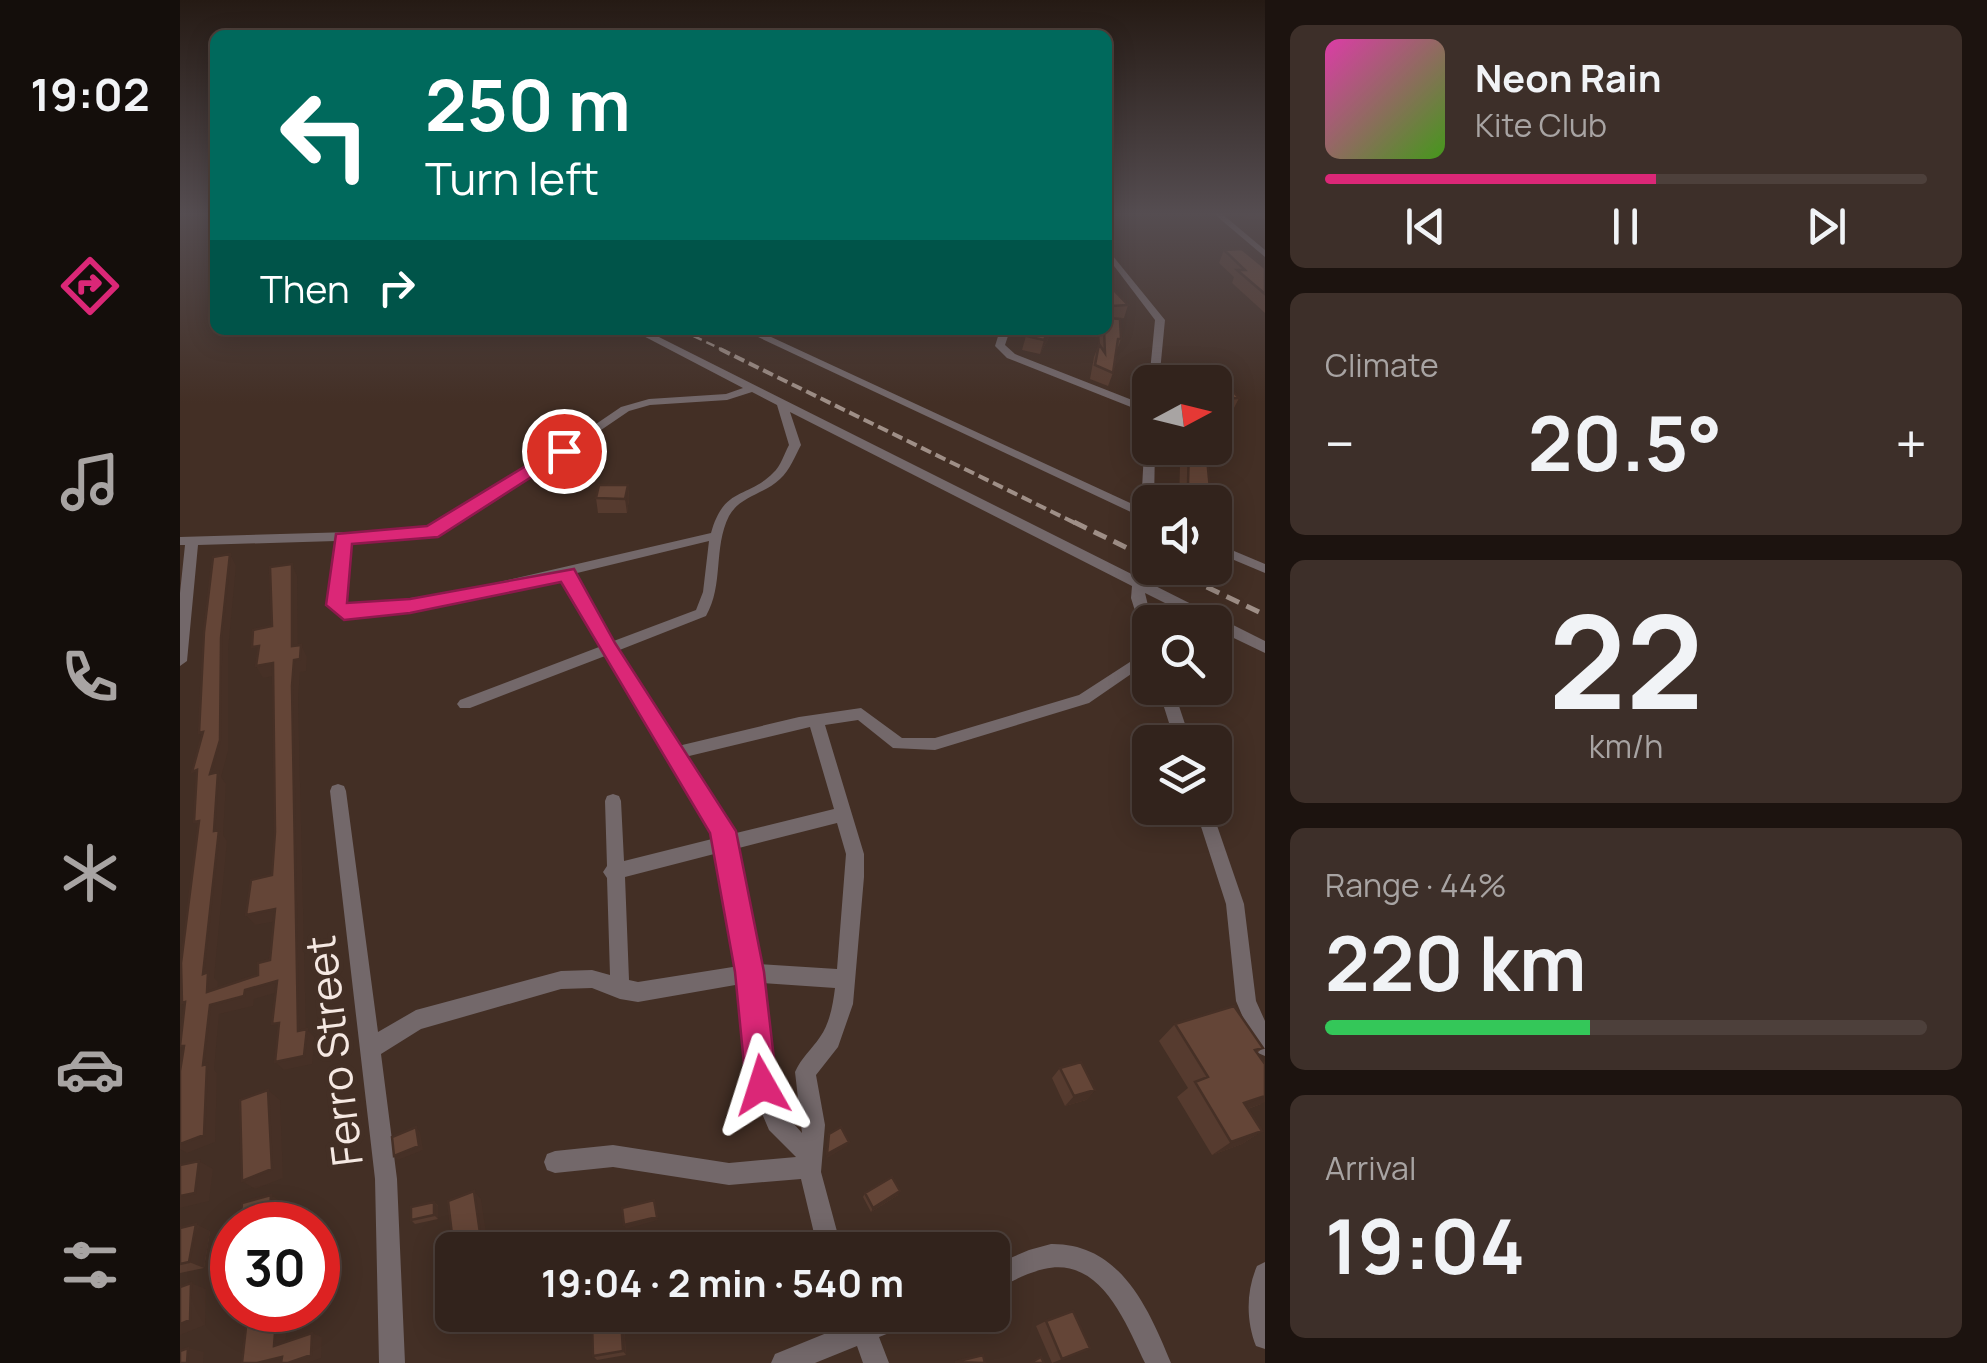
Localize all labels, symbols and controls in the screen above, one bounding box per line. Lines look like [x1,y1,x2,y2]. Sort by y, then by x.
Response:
text: Neon Rain [1475,51,1661,103]
text: 250 m [425,56,631,152]
text: 19:02 [30,63,150,125]
icon: left [260,70,390,200]
text: Kite Club [1475,103,1607,147]
text: Turn left [425,147,599,209]
icon: previous [1398,199,1453,254]
icon: pause [1598,199,1653,254]
icon: next [1799,199,1854,254]
icon: directions [55,251,125,321]
icon: right [369,260,424,315]
text: Then [260,262,349,314]
text: Climate [1325,343,1439,387]
north arrow [1132,365,1232,465]
map controls [1132,365,1232,825]
text: 20.5° [1528,391,1722,494]
text: − [1325,405,1355,481]
text: + [1895,405,1927,481]
pin [522,409,607,494]
icon: arrive [537,424,592,479]
icon: music [55,447,125,517]
button: sound [1132,485,1232,585]
text: 22 [1549,570,1703,748]
button: search [1132,605,1232,705]
icon: phone [55,642,125,712]
text: km/h [1589,724,1663,768]
button: layers [1132,725,1232,825]
icon: climate [55,838,125,908]
text: Range · 44% [1325,863,1507,907]
text: 220 km [1325,911,1586,1014]
street label: Ferro Street [290,933,376,1169]
position arrow [710,1033,814,1137]
icon: car [55,1034,125,1104]
text: Arrival [1325,1146,1416,1190]
text: 19:04 [1325,1194,1525,1297]
speed limit sign: 30 [210,1202,340,1332]
icon: filters [55,1230,125,1300]
text: 19:04 · 2 min · 540 m [541,1256,904,1308]

